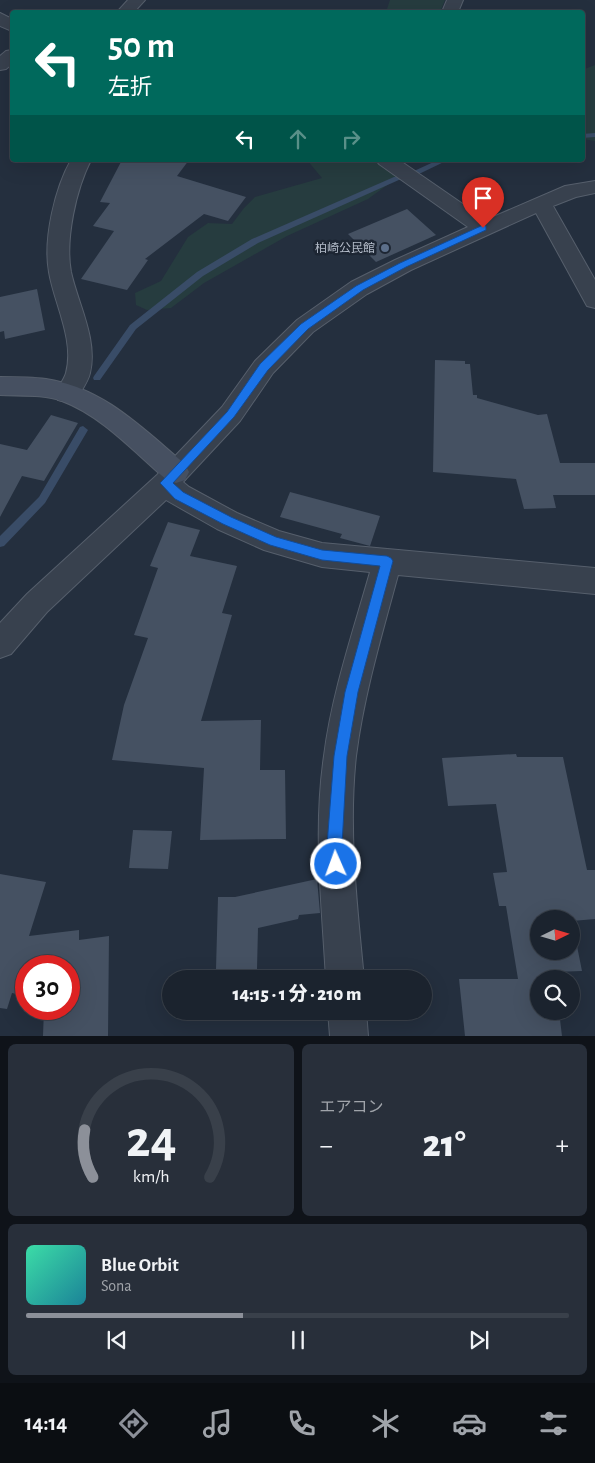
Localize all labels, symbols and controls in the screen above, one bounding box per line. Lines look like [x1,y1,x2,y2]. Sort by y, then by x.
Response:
text: 50 m [108,29,175,64]
icon: left [25,30,90,95]
text: 左折 [108,76,152,98]
icon: left [231,125,259,153]
icon: ahead [284,125,312,153]
icon: right [337,125,365,153]
pin [462,177,504,228]
icon: arrive [469,184,497,212]
place label: 柏崎公民館 [315,242,375,254]
marker: 柏崎公民館 [379,242,391,254]
position arrow [309,837,361,889]
north arrow [530,910,580,960]
map controls [530,910,580,1020]
speed limit sign: 30 [15,955,80,1020]
button: search [530,970,580,1020]
text: 14:15 · 1 分 · 210 m [233,985,361,1004]
text: エアコン [320,1099,384,1115]
text: 24 [125,1114,176,1166]
text: 21° [423,1126,466,1164]
text: − [320,1132,333,1160]
text: + [556,1132,569,1160]
text: km/h [132,1168,169,1186]
text: Blue Orbit [101,1256,179,1275]
text: Sona [101,1278,132,1294]
icon: previous [103,1326,131,1354]
icon: pause [284,1326,312,1354]
icon: next [465,1326,493,1354]
icon: directions [116,1406,151,1441]
icon: music [200,1406,235,1441]
icon: phone [284,1406,319,1441]
icon: climate [368,1406,403,1441]
icon: car [452,1406,487,1441]
icon: filters [536,1406,571,1441]
text: 14:14 [24,1412,67,1434]

